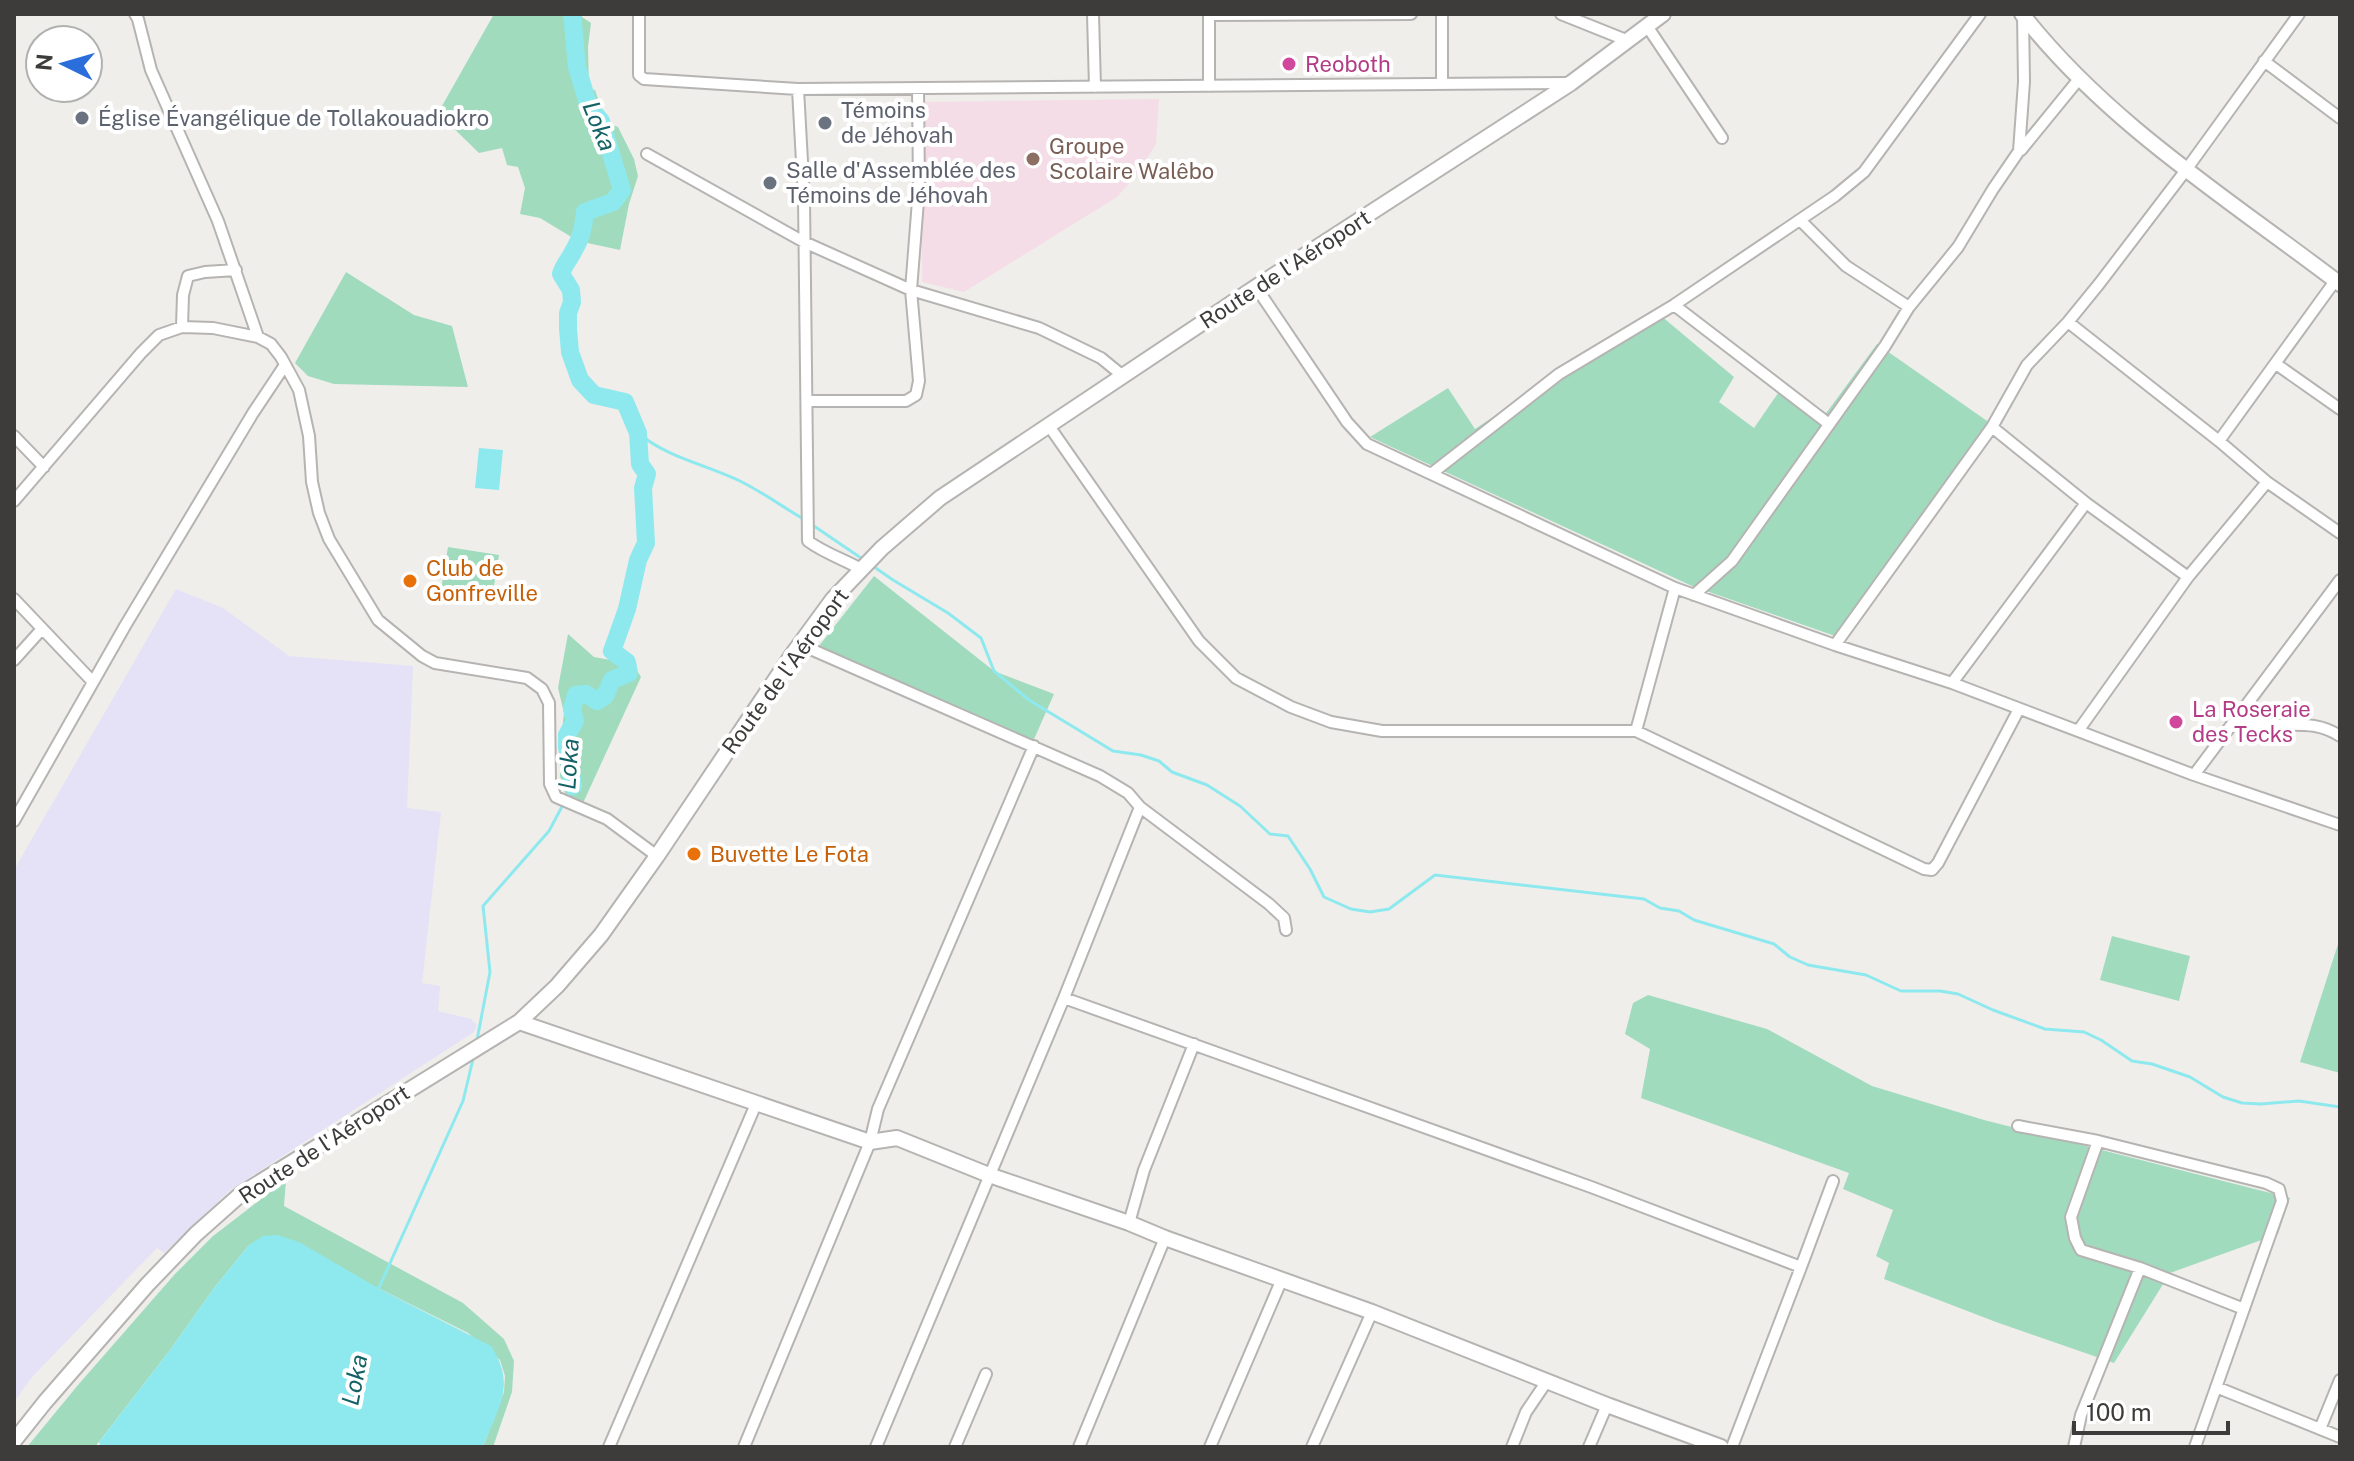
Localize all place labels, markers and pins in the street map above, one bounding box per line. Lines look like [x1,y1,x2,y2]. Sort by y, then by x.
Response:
place label: Reoboth [1305,51,1391,77]
marker: Reoboth [1280,55,1298,73]
place label: Témoins de Jéhovah [841,97,953,148]
place label: Église Évangélique de Tollakouadiokro [98,105,489,131]
marker: Église Évangélique de Tollakouadiokro [73,109,91,127]
marker: Témoins de Jéhovah [816,114,834,132]
place label: Groupe Scolaire Walêbo [1049,133,1214,184]
marker: Groupe Scolaire Walêbo [1024,150,1042,168]
place label: Salle d'Assemblée des Témoins de Jéhovah [786,157,1016,208]
marker: Salle d'Assemblée des Témoins de Jéhovah [761,174,779,192]
place label: Club de Gonfreville [426,555,538,606]
marker: Club de Gonfreville [401,572,419,590]
place label: La Roseraie des Tecks [2192,696,2311,747]
marker: La Roseraie des Tecks [2167,713,2185,731]
place label: Buvette Le Fota [710,841,869,867]
marker: Buvette Le Fota [685,845,703,863]

